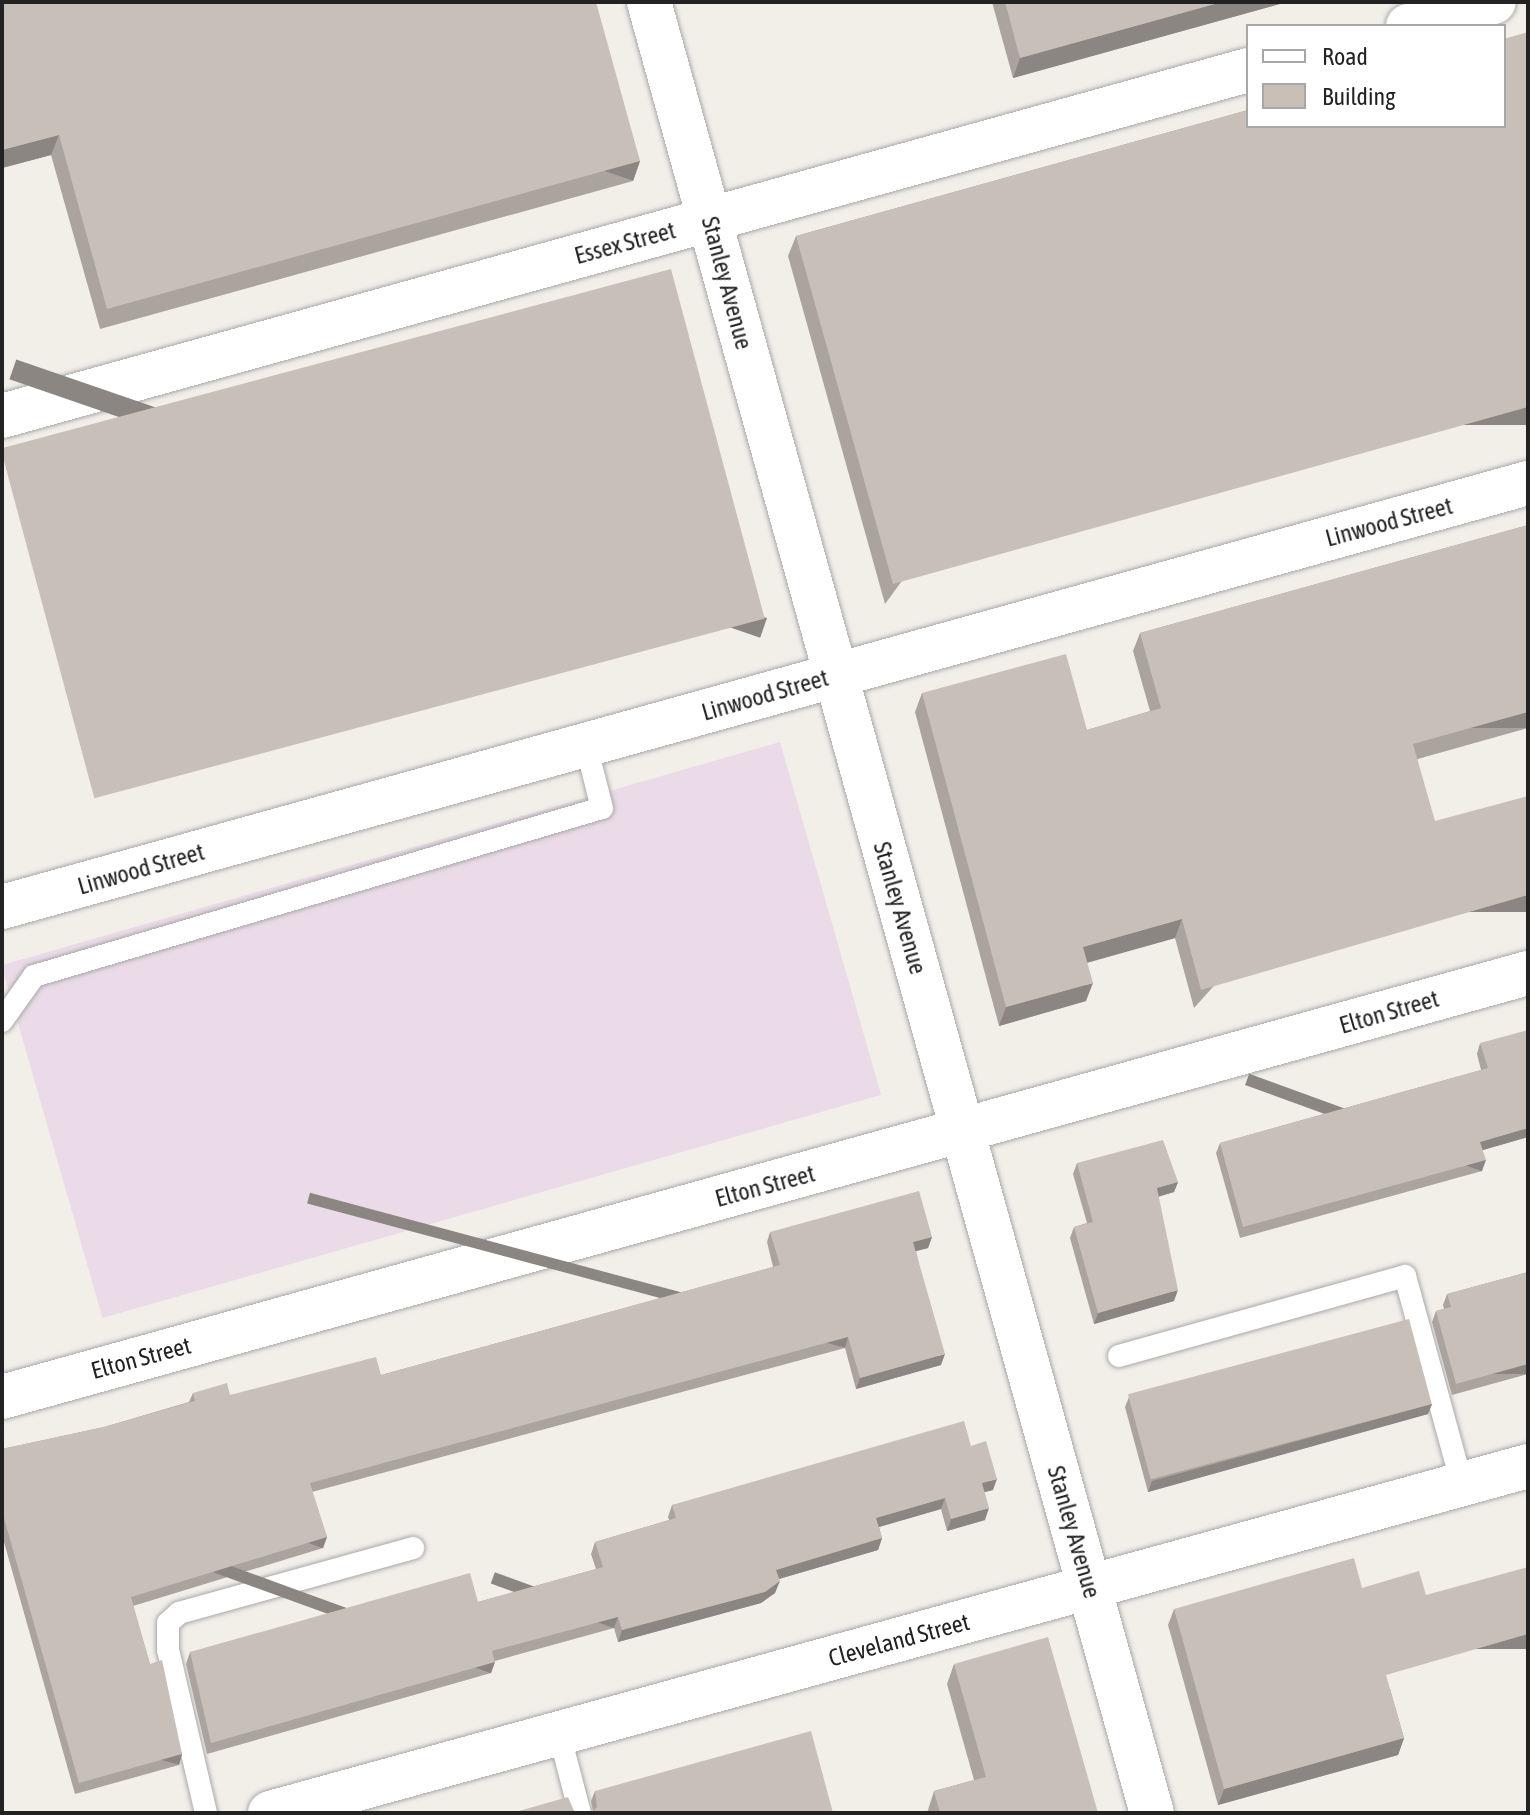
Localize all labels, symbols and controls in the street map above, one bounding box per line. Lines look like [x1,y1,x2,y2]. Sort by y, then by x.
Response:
legend [1246,24,1506,128]
text: Road [1322,43,1368,70]
text: Building [1322,83,1395,110]
street label: Stanley Avenue [695,214,759,352]
street label: Essex Street [571,216,679,270]
street label: Linwood Street [1322,491,1456,553]
street label: Linwood Street [698,663,832,727]
street label: Linwood Street [74,837,208,901]
street label: Stanley Avenue [867,839,933,977]
street label: Elton Street [1336,984,1442,1040]
street label: Elton Street [712,1159,818,1213]
street label: Elton Street [88,1331,194,1385]
street label: Stanley Avenue [1041,1463,1107,1601]
street label: Cleveland Street [825,1607,973,1673]

